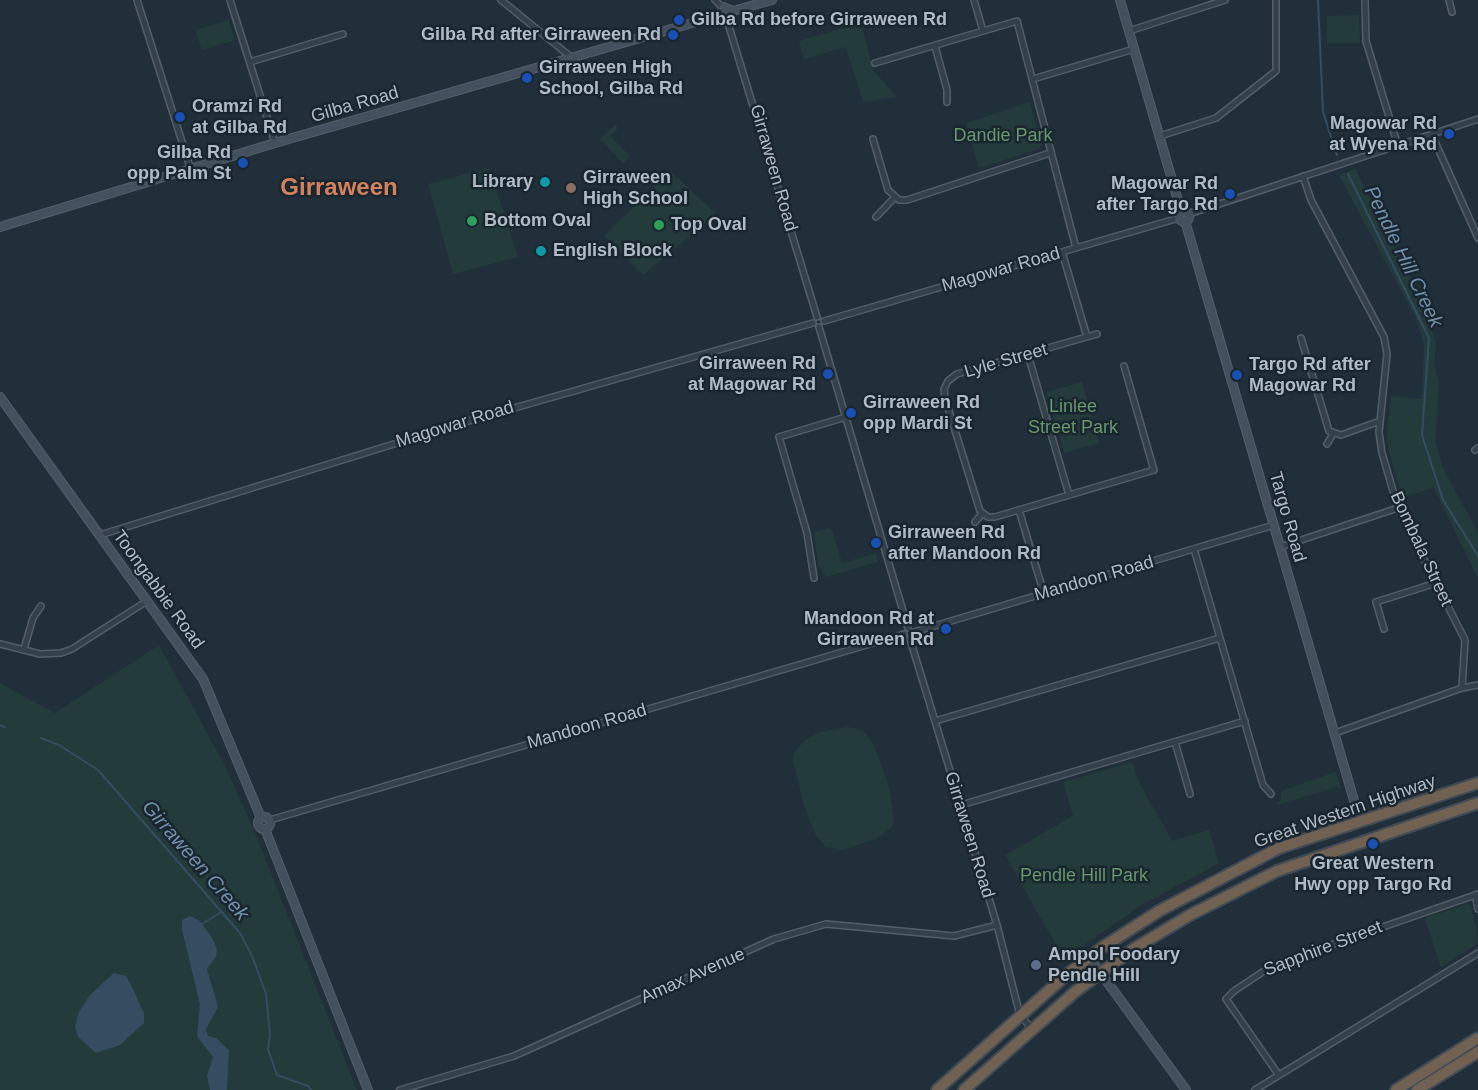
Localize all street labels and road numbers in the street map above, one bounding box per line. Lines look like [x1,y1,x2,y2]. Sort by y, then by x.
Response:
street label: Gilba Road [309,82,401,128]
street label: Girraween Road [745,102,801,234]
street label: Magowar Road [939,243,1063,297]
street label: Lyle Street [962,339,1050,383]
street label: Magowar Road [393,397,517,453]
street label: Targo Road [1264,469,1310,565]
street label: Bombala Street [1385,488,1457,610]
street label: Toongabbie Road [108,527,208,653]
street label: Mandoon Road [1032,552,1156,606]
street label: Mandoon Road [525,700,649,754]
street label: Girraween Road [940,769,998,901]
street label: Great Western Highway [1251,771,1439,853]
street label: Sapphire Street [1261,917,1385,981]
street label: Amax Avenue [638,943,748,1009]

